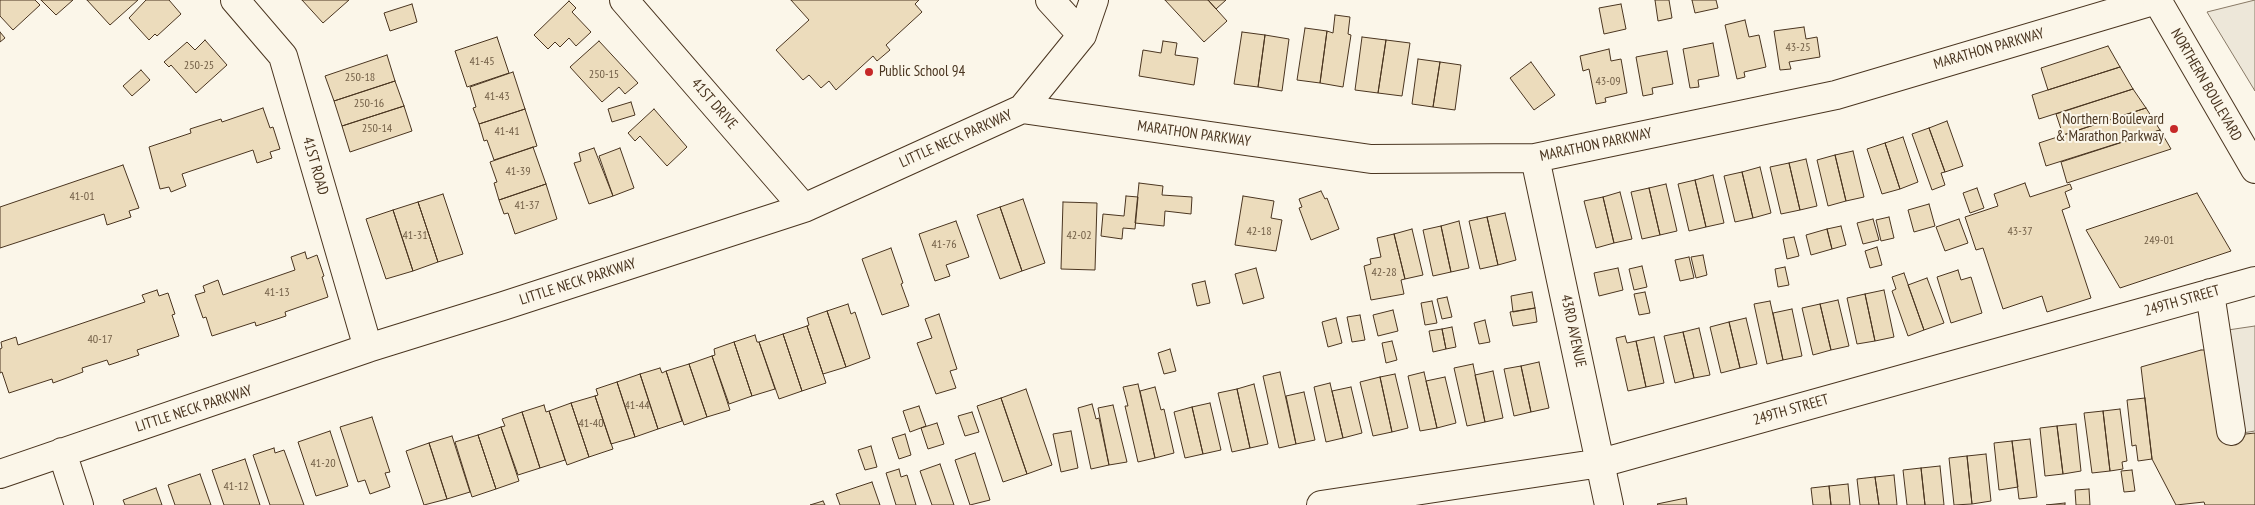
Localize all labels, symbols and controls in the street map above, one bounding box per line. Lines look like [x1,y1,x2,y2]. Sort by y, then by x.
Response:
street label: MARATHON PARKWAY [1932,25,2046,73]
street label: NORTHERN BOULEVARD [2167,26,2245,144]
house number: 43-25 [1785,41,1811,55]
house number: 41-45 [469,55,495,69]
house number: 250-25 [184,59,214,73]
place label: Public School 94 [879,63,965,81]
marker: Public School 94 [863,66,875,78]
house number: 250-15 [589,68,619,82]
house number: 250-18 [345,71,375,85]
street label: 41ST DRIVE [687,75,741,133]
house number: 43-09 [1595,75,1621,89]
house number: 41-43 [484,90,510,104]
house number: 250-16 [354,97,384,111]
street label: LITTLE NECK PARKWAY [897,106,1015,172]
place label: Northern Boulevard & Marathon Parkway [2056,111,2164,146]
street label: MARATHON PARKWAY [1136,117,1252,151]
house number: 250-14 [362,122,392,136]
marker: Northern Boulevard & Marathon Parkway [2168,123,2180,135]
street label: MARATHON PARKWAY [1538,124,1654,166]
house number: 41-41 [494,125,520,139]
street label: 41ST ROAD [298,135,332,197]
house number: 41-39 [505,165,531,179]
house number: 41-01 [69,190,95,204]
house number: 41-37 [514,199,540,213]
house number: 42-18 [1246,225,1272,239]
house number: 43-37 [2007,225,2033,239]
house number: 41-31 [402,229,428,243]
house number: 42-02 [1066,229,1092,243]
house number: 249-01 [2144,234,2174,248]
house number: 41-76 [931,238,957,252]
street label: LITTLE NECK PARKWAY [517,255,639,309]
house number: 42-28 [1371,266,1397,280]
street label: 249TH STREET [2142,282,2222,320]
house number: 41-13 [264,286,290,300]
street label: 43RD AVENUE [1557,293,1589,369]
house number: 40-17 [87,333,113,347]
street label: LITTLE NECK PARKWAY [133,382,255,436]
street label: 249TH STREET [1751,391,1831,429]
house number: 41-44 [624,399,650,413]
house number: 41-40 [578,417,604,431]
house number: 41-20 [310,457,336,471]
house number: 41-12 [223,480,249,494]

